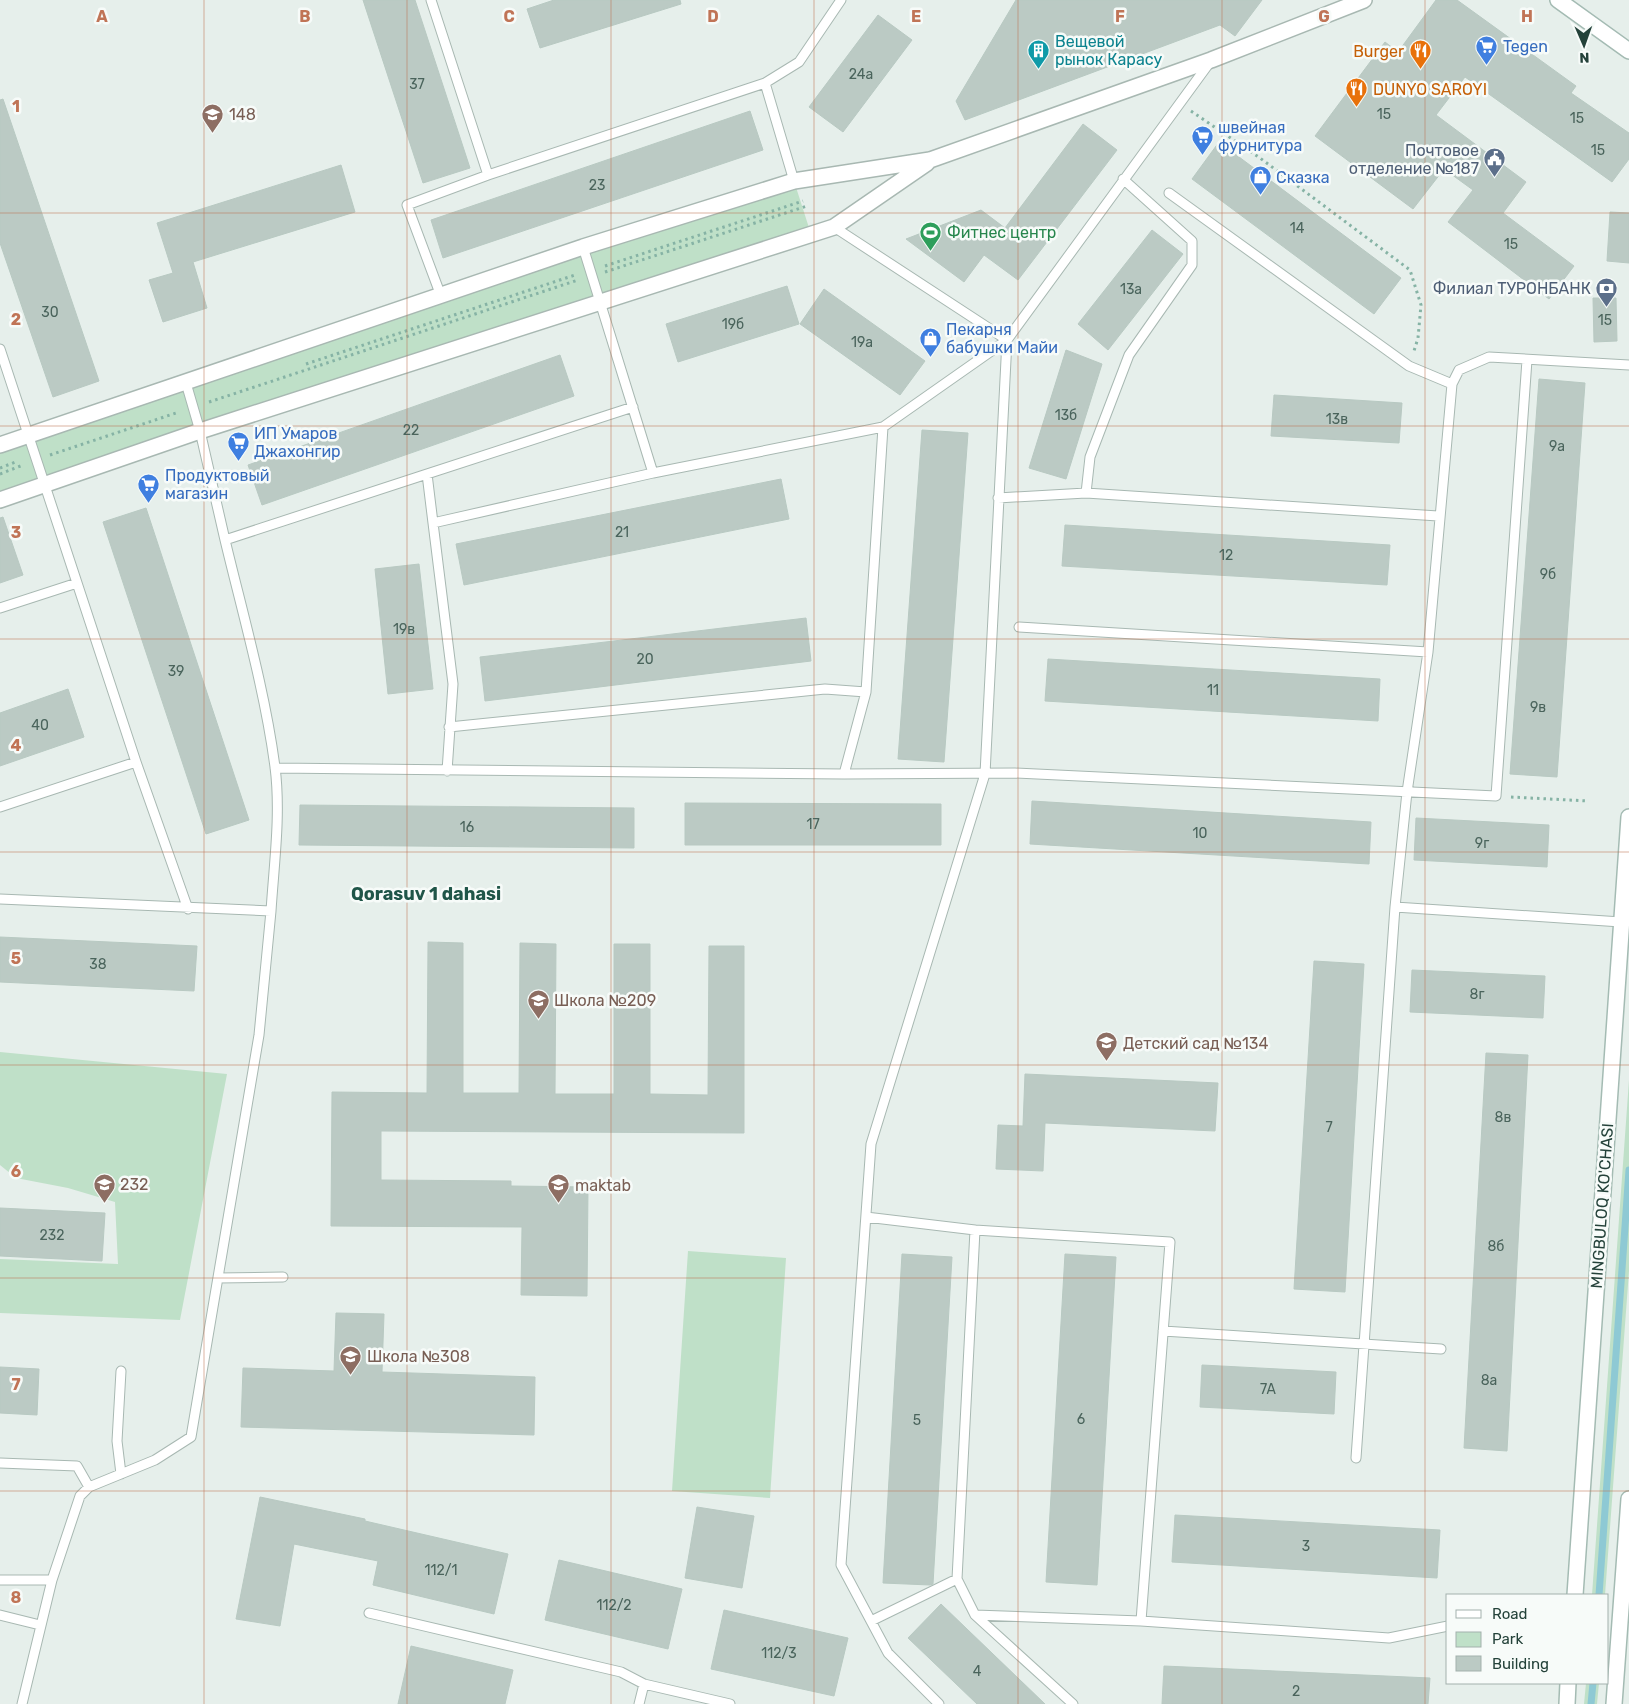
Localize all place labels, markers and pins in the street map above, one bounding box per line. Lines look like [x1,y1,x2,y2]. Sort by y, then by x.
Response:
place label: Вещевой рынок Карасу [1055,32,1163,69]
supermarket icon: Tegen [1475,34,1499,65]
place label: Tegen [1503,37,1548,56]
building icon: Вещевой рынок Карасу [1027,38,1051,69]
restaurant icon: Burger [1408,39,1432,70]
place label: Burger [1353,42,1404,61]
restaurant icon: DUNYO SAROYI [1345,77,1369,108]
place label: DUNYO SAROYI [1373,80,1487,99]
school or university icon: 148 [201,102,225,133]
place label: 148 [229,105,256,124]
place label: швейная фурнитура [1218,118,1302,155]
supermarket icon: швейная фурнитура [1190,124,1214,155]
place label: Почтовое отделение №187 [1349,141,1479,178]
public building icon: Почтовое отделение №187 [1483,147,1507,178]
shop icon: Сказка [1248,165,1272,196]
place label: Сказка [1276,168,1330,187]
sports icon: Фитнес центр [919,220,943,251]
place label: Фитнес центр [947,223,1056,242]
bank icon: Филиал ТУРОНБАНК [1595,276,1619,307]
place label: Филиал ТУРОНБАНК [1433,279,1591,298]
place label: Пекарня бабушки Майи [946,320,1058,357]
shop icon: Пекарня бабушки Майи [918,326,942,357]
place label: ИП Умаров Джахонгир [254,424,341,461]
supermarket icon: ИП Умаров Джахонгир [226,430,250,461]
place label: Продуктовый магазин [165,466,270,503]
supermarket icon: Продуктовый магазин [137,472,161,503]
school or university icon: Школа №209 [526,988,550,1019]
place label: Школа №209 [554,991,656,1010]
school or university icon: Детский сад №134 [1095,1031,1119,1062]
place label: Детский сад №134 [1123,1034,1268,1053]
school or university icon: 232 [92,1172,116,1203]
school or university icon: maktab [547,1173,571,1204]
place label: 232 [120,1175,148,1194]
place label: maktab [575,1176,631,1195]
school or university icon: Школа №308 [339,1344,363,1375]
place label: Школа №308 [367,1347,470,1366]

